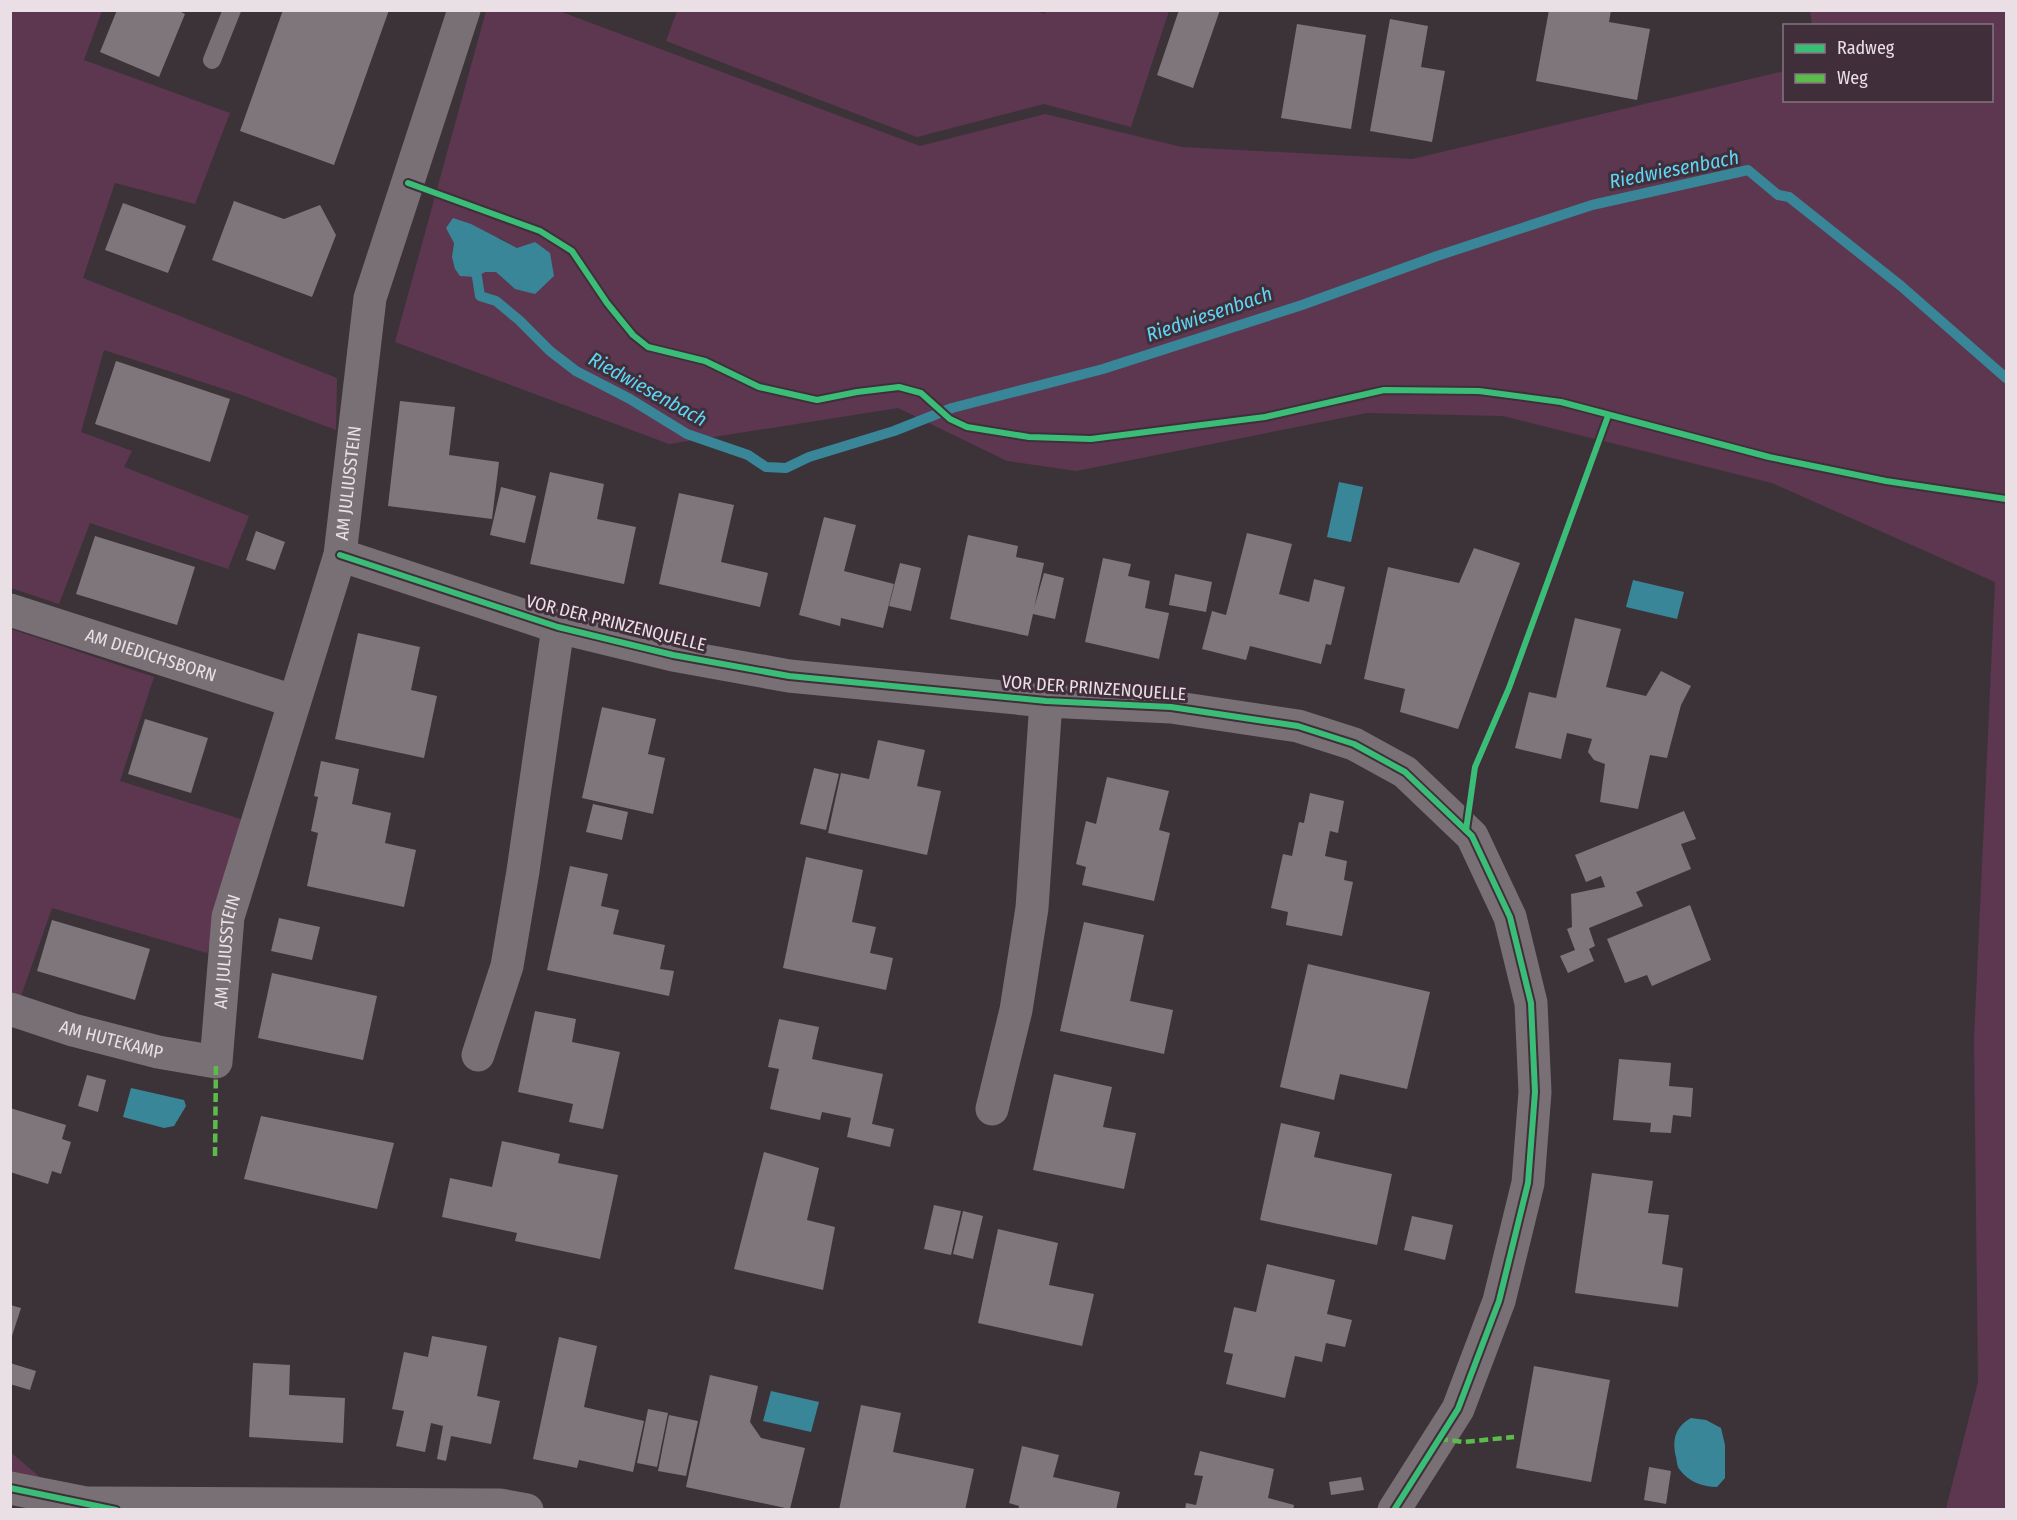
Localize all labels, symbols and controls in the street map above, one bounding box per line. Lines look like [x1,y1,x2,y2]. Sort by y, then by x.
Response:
legend [1783,24,1993,102]
text: Radweg [1837,37,1895,59]
text: Weg [1837,67,1868,89]
water label: Riedwiesenbach [1607,145,1741,193]
water label: Riedwiesenbach [1143,281,1275,347]
water label: Riedwiesenbach [585,347,711,431]
street label: AM JULIUSSTEIN [331,425,366,541]
street label: VOR DER PRINZENQUELLE [524,590,708,656]
street label: AM DIEDICHSBORN [83,624,219,687]
street label: VOR DER PRINZENQUELLE [1001,671,1187,705]
street label: AM JULIUSSTEIN [209,892,245,1010]
street label: AM HUTEKAMP [57,1015,165,1064]

